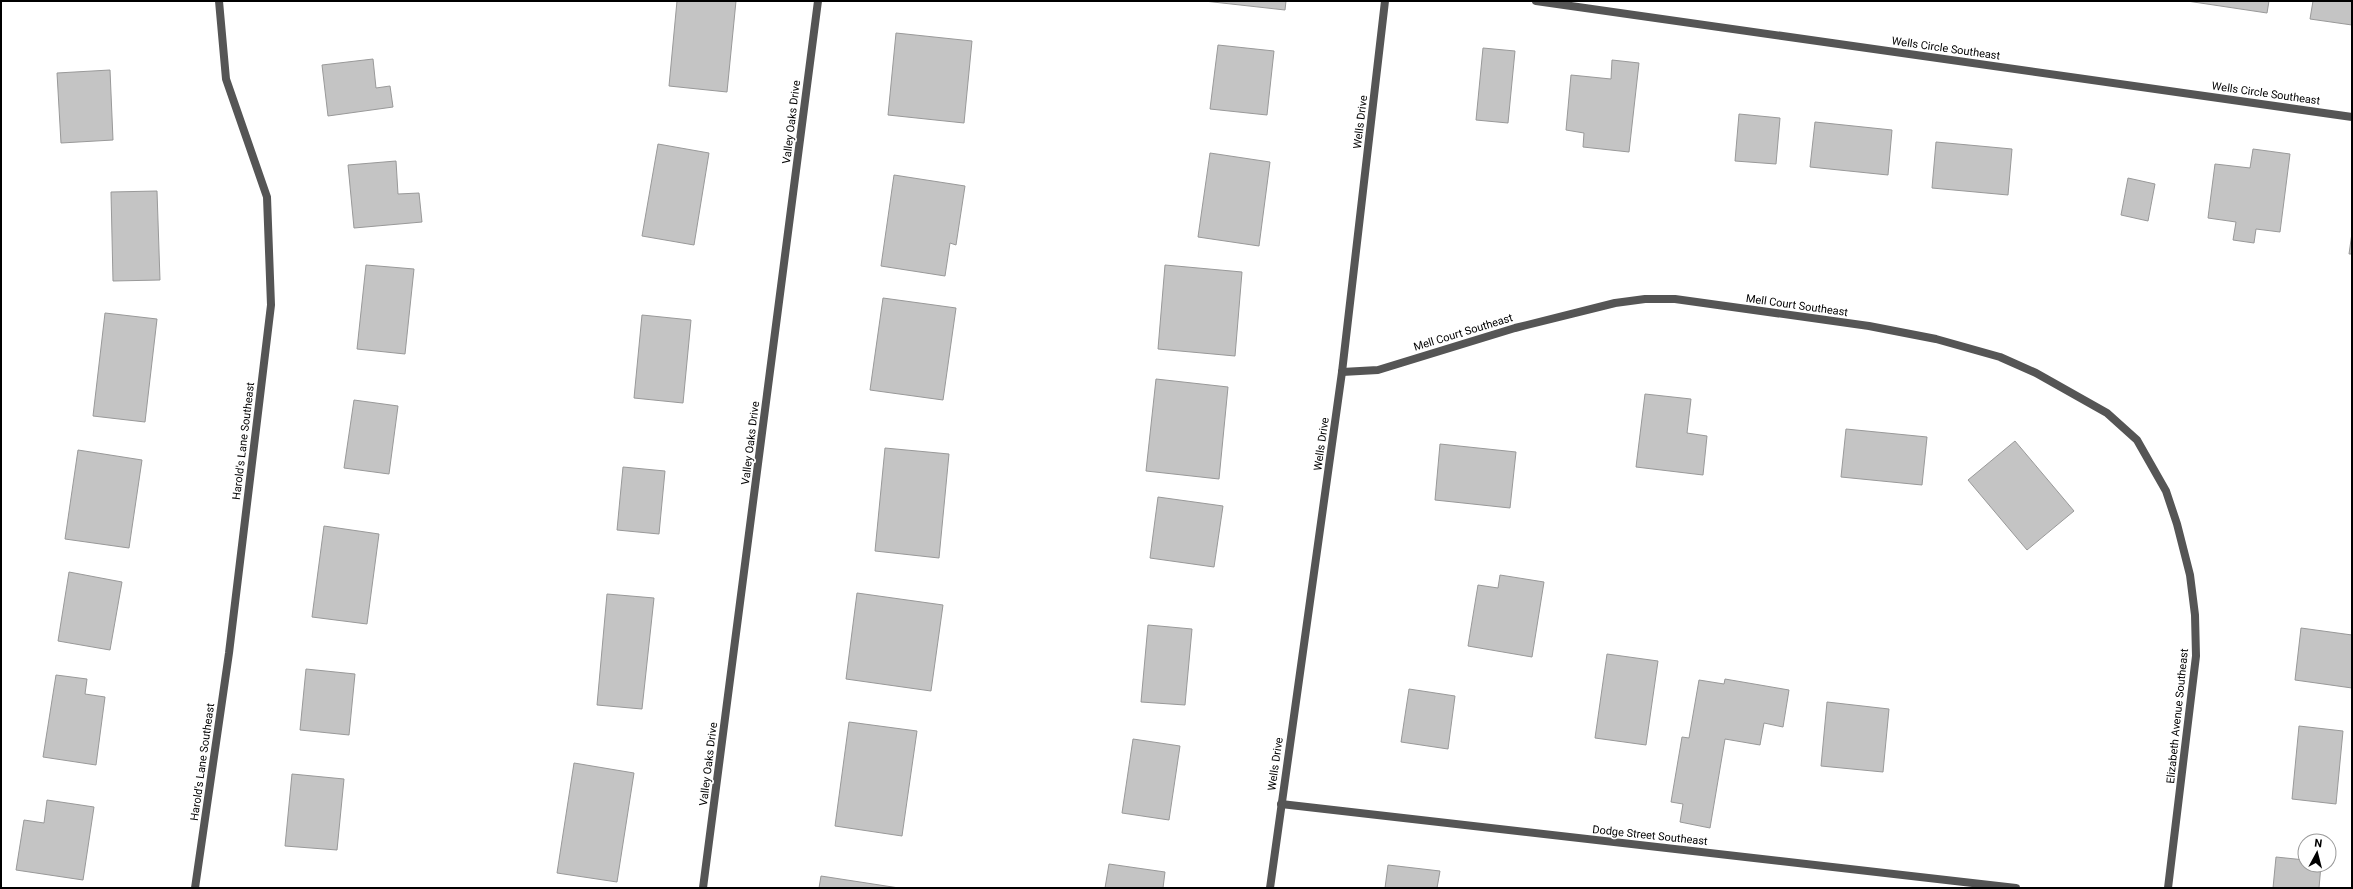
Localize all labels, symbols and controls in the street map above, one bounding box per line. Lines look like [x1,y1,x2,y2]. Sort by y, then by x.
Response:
street label: Wells Circle Southeast [1891,34,2001,63]
street label: Valley Oaks Drive [780,79,803,165]
street label: Wells Circle Southeast [2211,79,2321,108]
street label: Wells Drive [1351,94,1370,150]
street label: Mell Court Southeast [1745,292,1849,319]
street label: Mell Court Southeast [1412,311,1515,354]
street label: Harold's Lane Southeast [230,381,257,501]
street label: Valley Oaks Drive [739,400,762,486]
street label: Wells Drive [1311,416,1332,472]
street label: Elizabeth Avenue Southeast [2164,647,2191,784]
street label: Harold's Lane Southeast [188,702,217,822]
street label: Valley Oaks Drive [697,721,720,807]
street label: Wells Drive [1265,736,1286,792]
street label: Dodge Street Southeast [1592,823,1709,848]
north arrow [2297,833,2337,873]
text: N [2314,837,2323,851]

